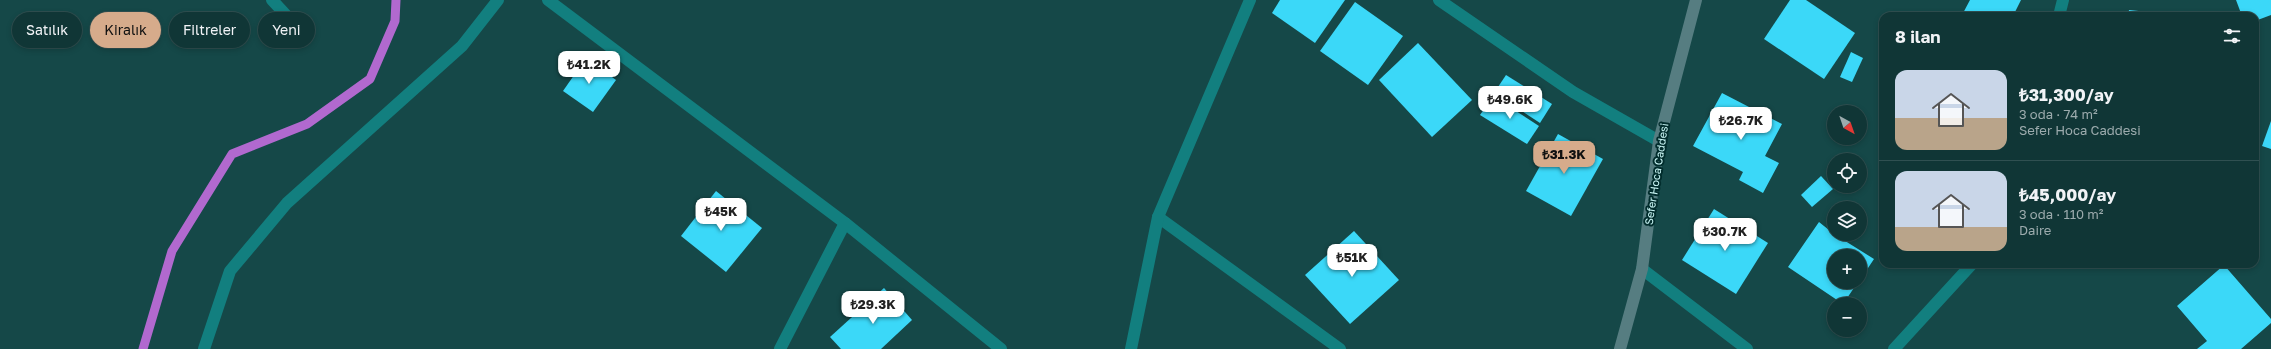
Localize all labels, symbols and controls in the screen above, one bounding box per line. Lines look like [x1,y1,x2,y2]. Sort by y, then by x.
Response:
chip: Satılık [12,12,82,48]
chip: Kiralık [90,12,161,48]
chip: Filtreler [169,12,250,48]
chip: Yeni [258,12,315,48]
icon: filters [2221,25,2243,47]
text: 8 ilan [1895,26,1941,47]
pin: ₺41.2K [556,51,622,85]
text: ₺41.2K [567,56,611,72]
text: ₺31,300/ay [2019,84,2114,105]
pin: ₺49.6K [1477,86,1543,120]
icon: home [1927,86,1975,134]
text: ₺49.6K [1487,91,1533,107]
north arrow [1827,105,1867,145]
map controls [1827,105,1867,337]
text: 3 oda · 74 m² [2019,106,2098,122]
pin: ₺26.7K [1708,107,1774,141]
text: ₺26.7K [1719,112,1763,128]
street label: Sefer Hoca Caddesi [1642,122,1670,226]
text: Sefer Hoca Caddesi [2019,122,2141,138]
pin: ₺31.3K [1531,141,1597,175]
text: ₺31.3K [1542,146,1586,162]
button: locate [1827,153,1867,193]
text: ₺45,000/ay [2019,184,2116,205]
icon: home [1927,187,1975,235]
pin: ₺45K [697,198,745,232]
button: layers [1827,201,1867,241]
text: ₺45K [705,203,737,219]
text: 3 oda · 110 m² [2019,206,2104,222]
pin: ₺30.7K [1692,218,1758,252]
text: Daire [2019,222,2051,238]
text: ₺30.7K [1703,223,1747,239]
pin: ₺51K [1328,244,1376,278]
text: ₺51K [1336,249,1368,265]
button: + [1827,249,1867,289]
pin: ₺29.3K [840,291,906,325]
text: ₺29.3K [850,296,896,312]
button: − [1827,297,1867,337]

